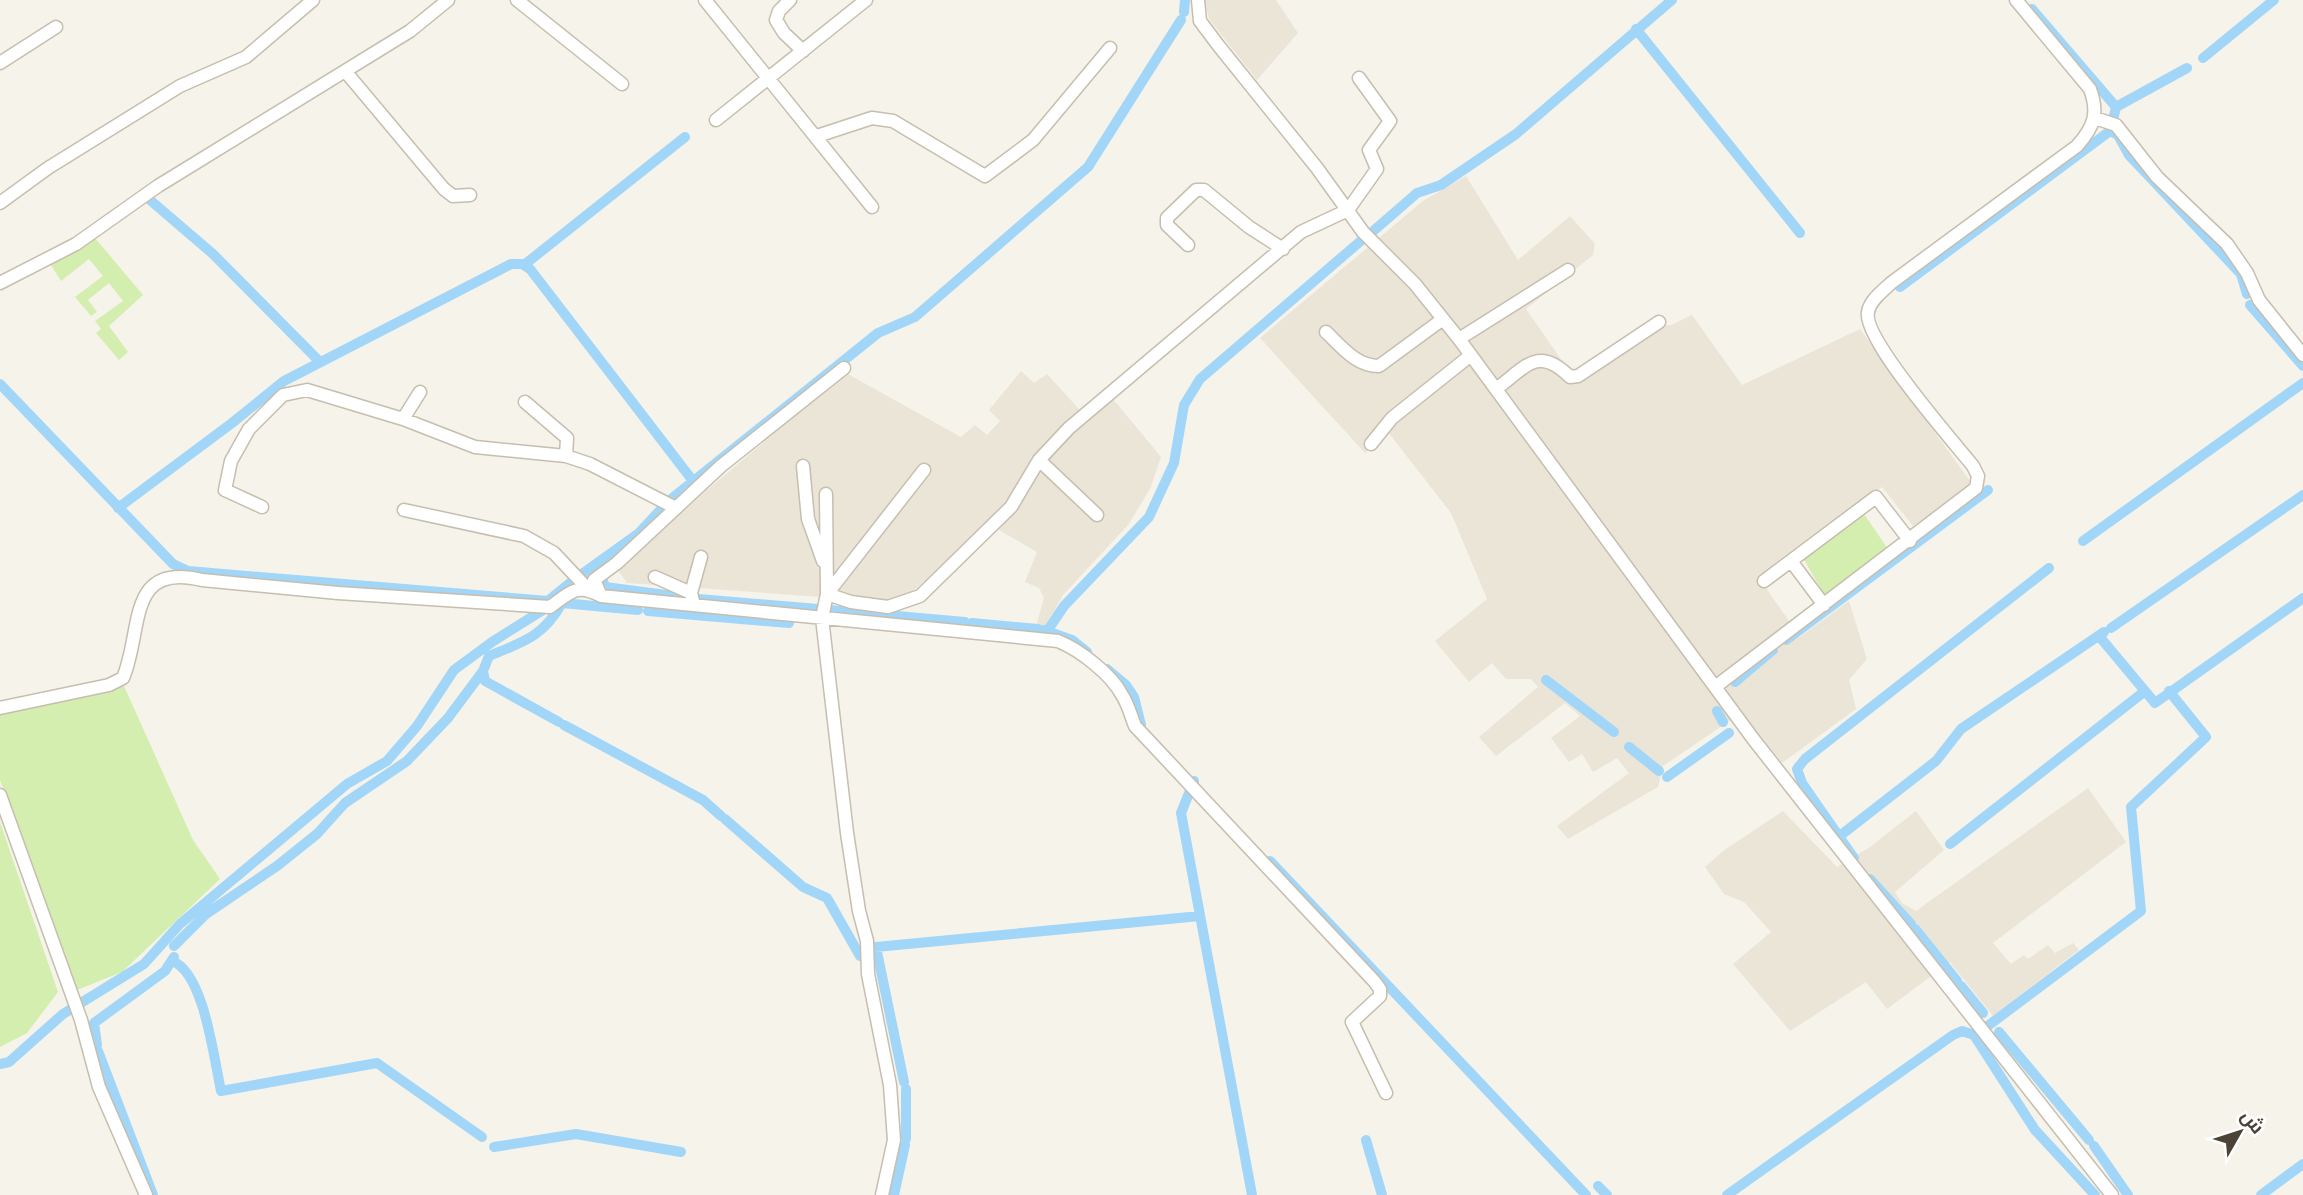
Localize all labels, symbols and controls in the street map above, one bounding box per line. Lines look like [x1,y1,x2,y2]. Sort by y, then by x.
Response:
north arrow [2205,1097,2275,1167]
text: ش [2235,1104,2271,1139]

